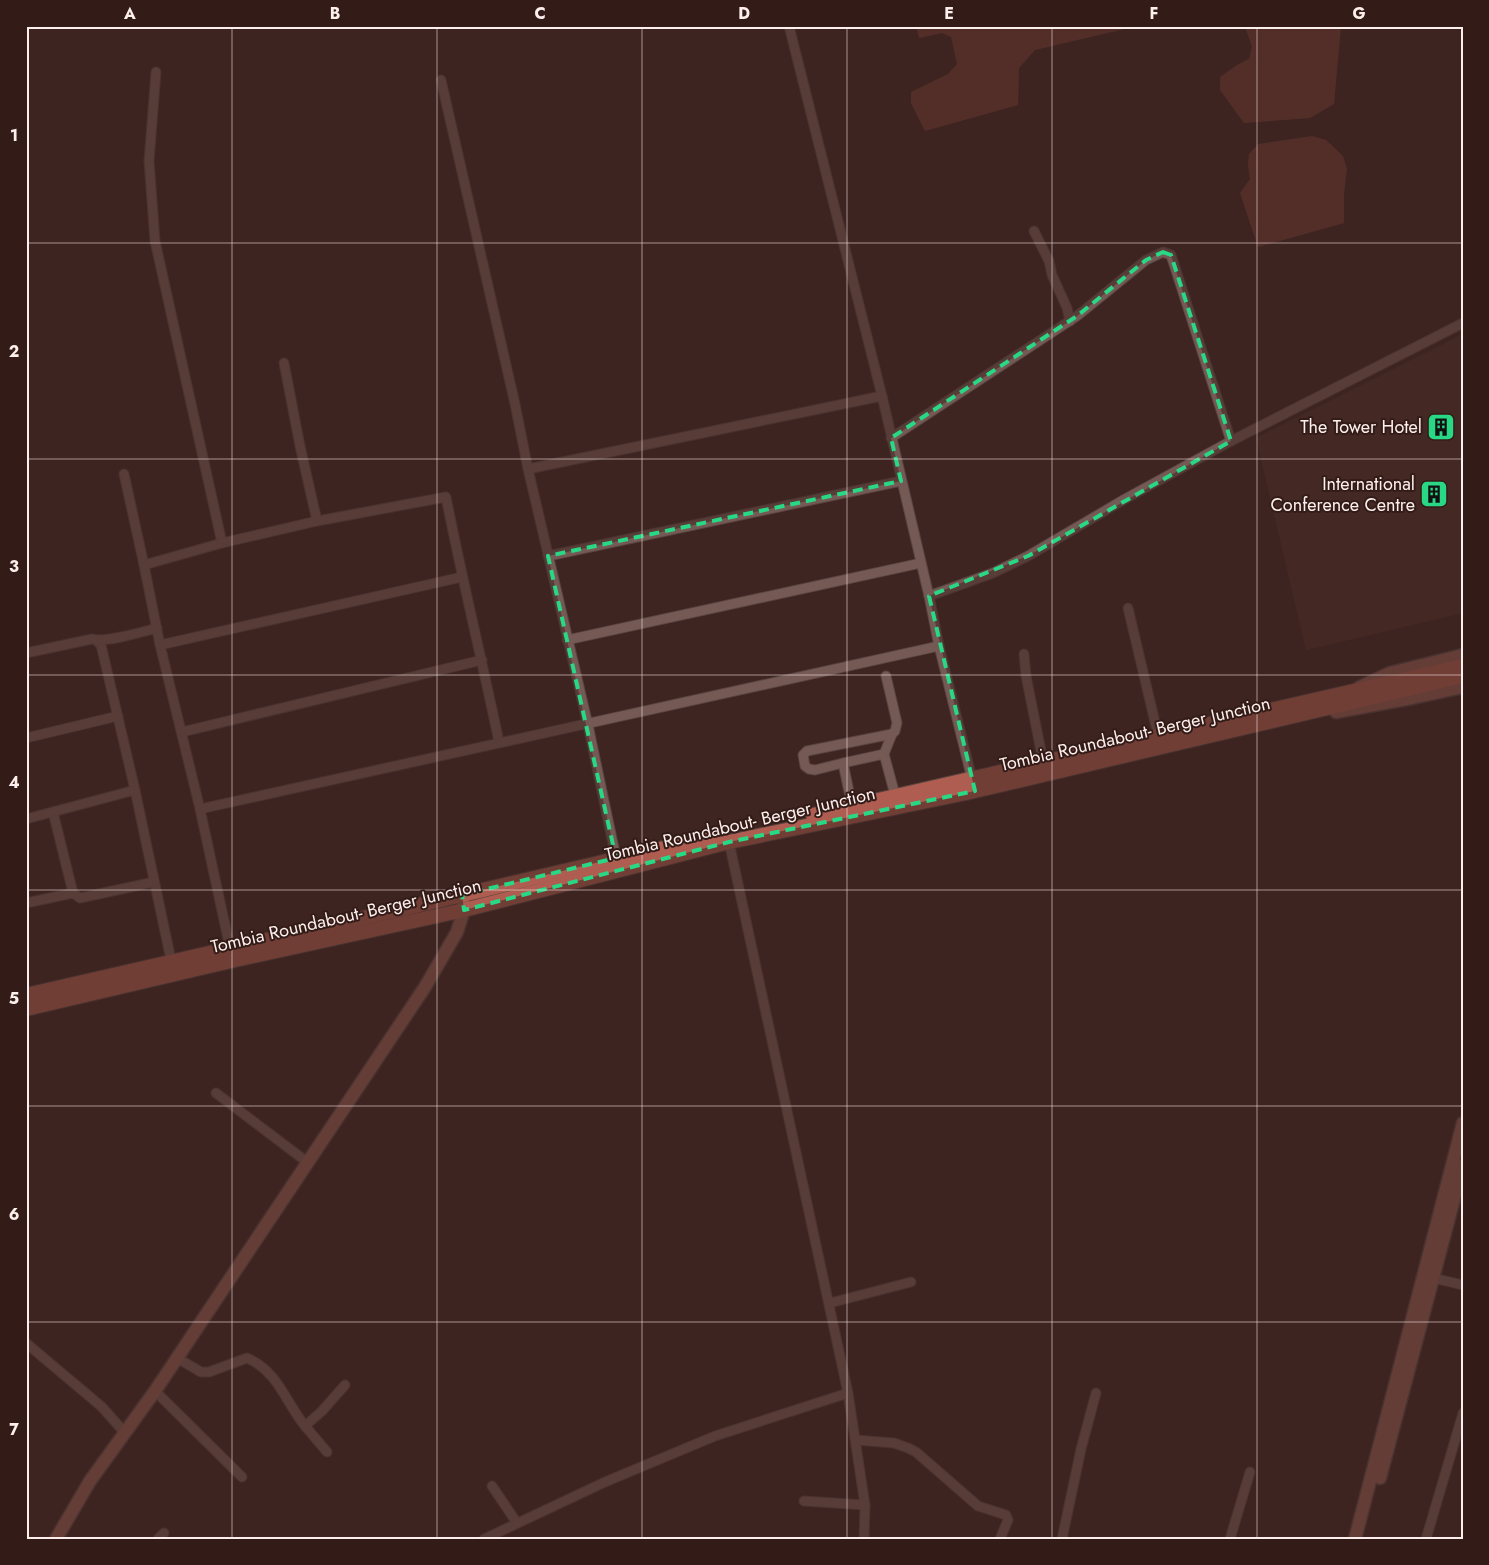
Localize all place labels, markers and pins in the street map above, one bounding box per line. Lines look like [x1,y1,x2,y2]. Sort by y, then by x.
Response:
building icon: The Tower Hotel [1426,412,1456,442]
place label: The Tower Hotel [1300,414,1422,440]
place label: International Conference Centre [1271,471,1415,518]
building icon: International Conference Centre [1419,479,1449,509]

